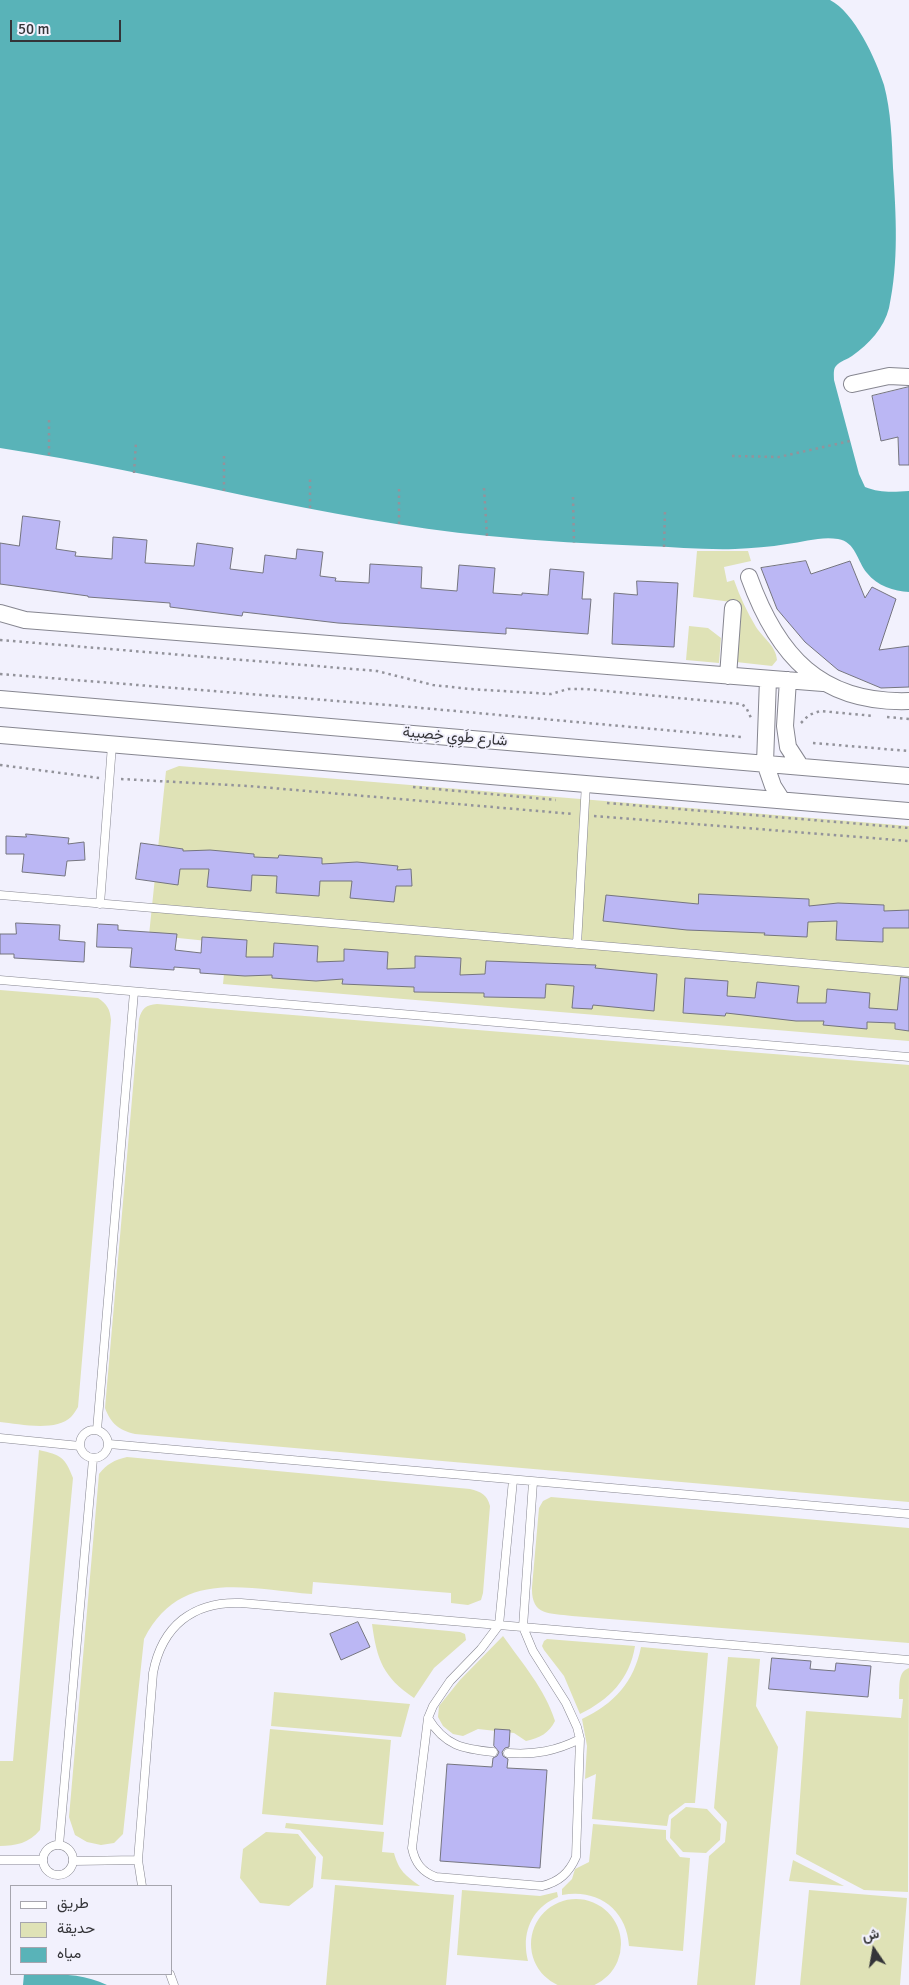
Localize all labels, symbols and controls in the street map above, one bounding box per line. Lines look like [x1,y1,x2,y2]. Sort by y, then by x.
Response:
scale bar [12,10,124,42]
text: 50 m [18,20,49,38]
street label: شارع طَوِي خِصِيبة [402,723,508,751]
legend [10,1885,172,1975]
text: طريق [57,1894,89,1912]
text: حديقة [57,1919,95,1937]
north arrow [849,1925,899,1975]
text: ش [861,1925,881,1945]
text: مياه [57,1944,81,1962]

